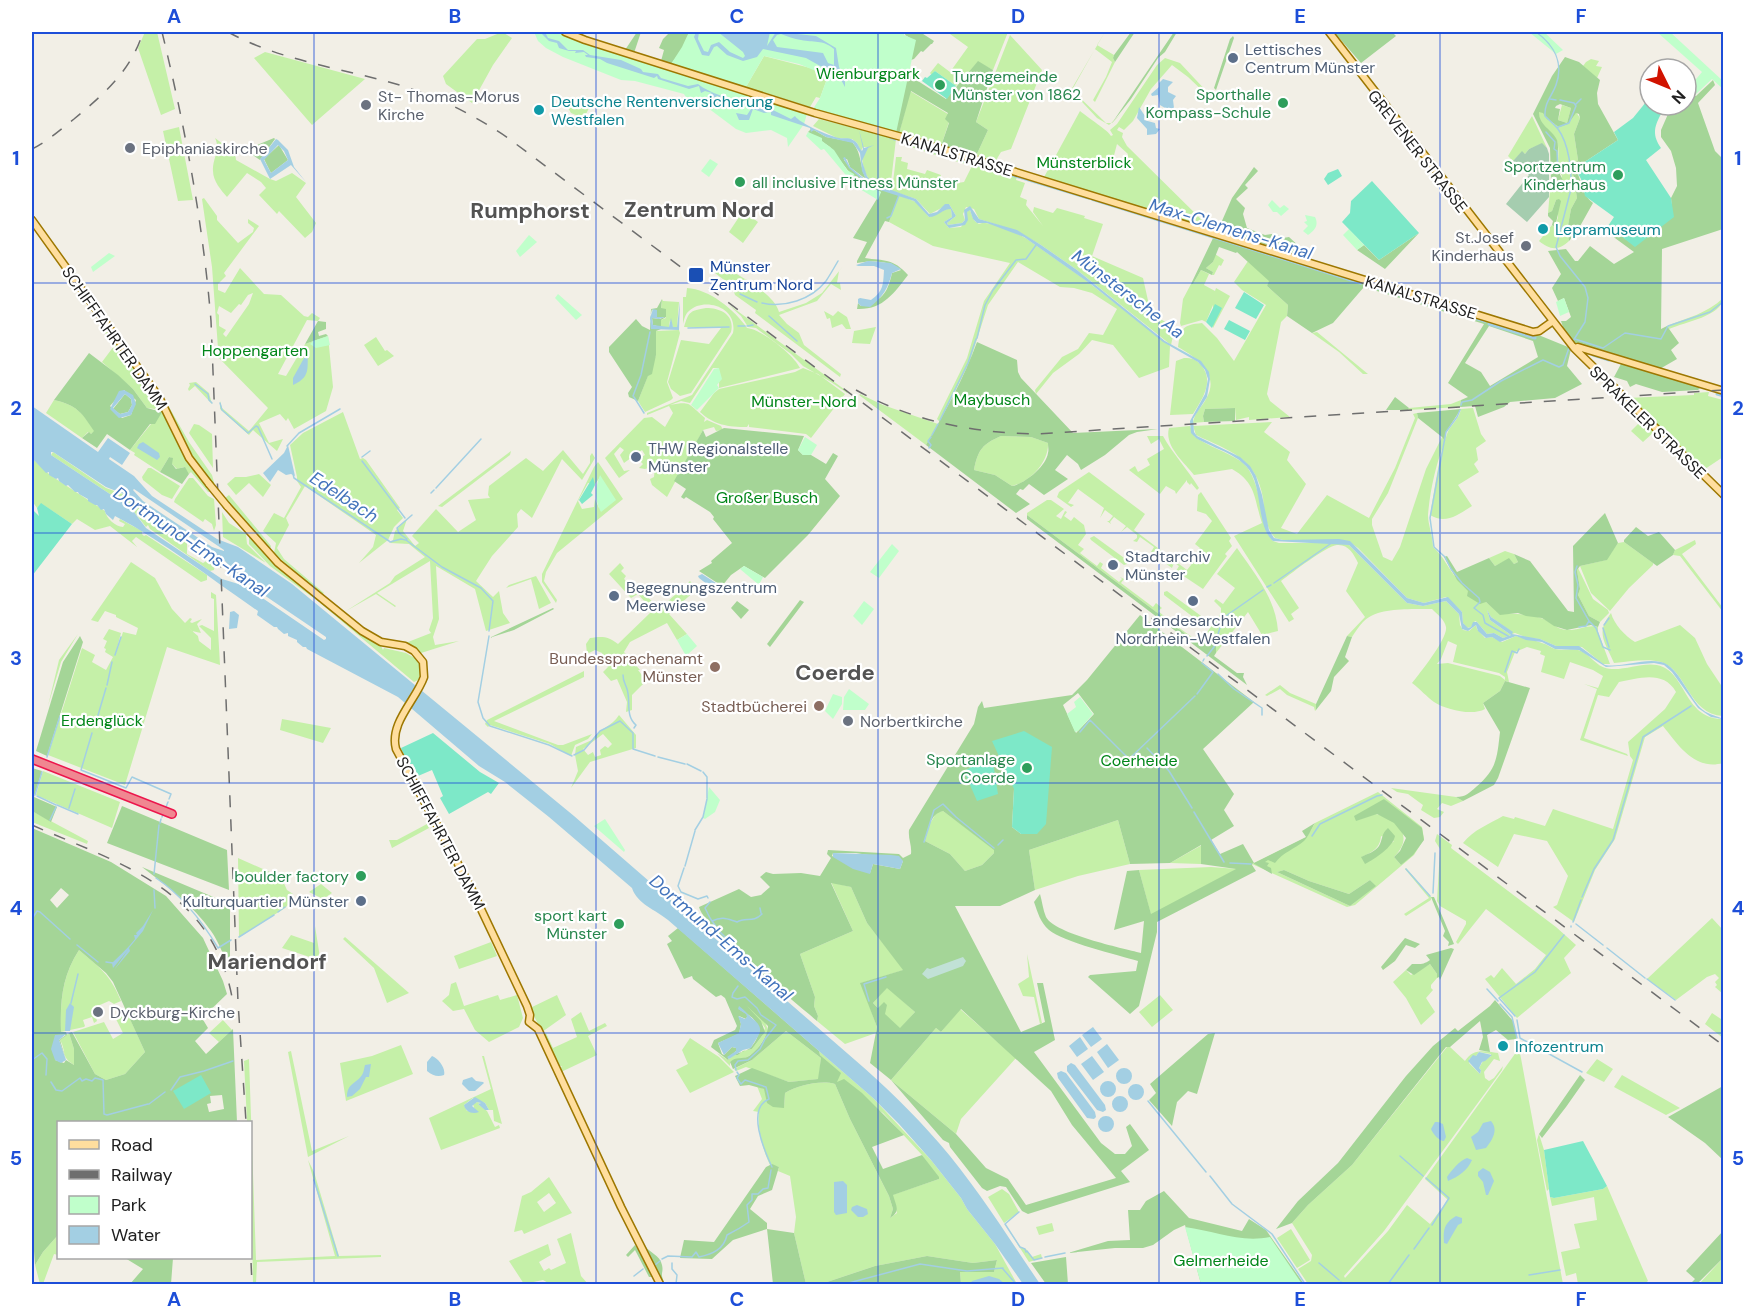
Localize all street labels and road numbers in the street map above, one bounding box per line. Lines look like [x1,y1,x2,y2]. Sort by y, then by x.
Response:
street label: GREVENER STRASSE [1363,86,1472,217]
street label: KANALSTRASSE [899,128,1015,181]
street label: SCHIFFFAHRTER DAMM [57,262,172,414]
street label: KANALSTRASSE [1363,271,1479,324]
street label: SPRAKELER STRASSE [1585,361,1710,483]
street label: SCHIFFFAHRTER DAMM [391,753,490,913]

